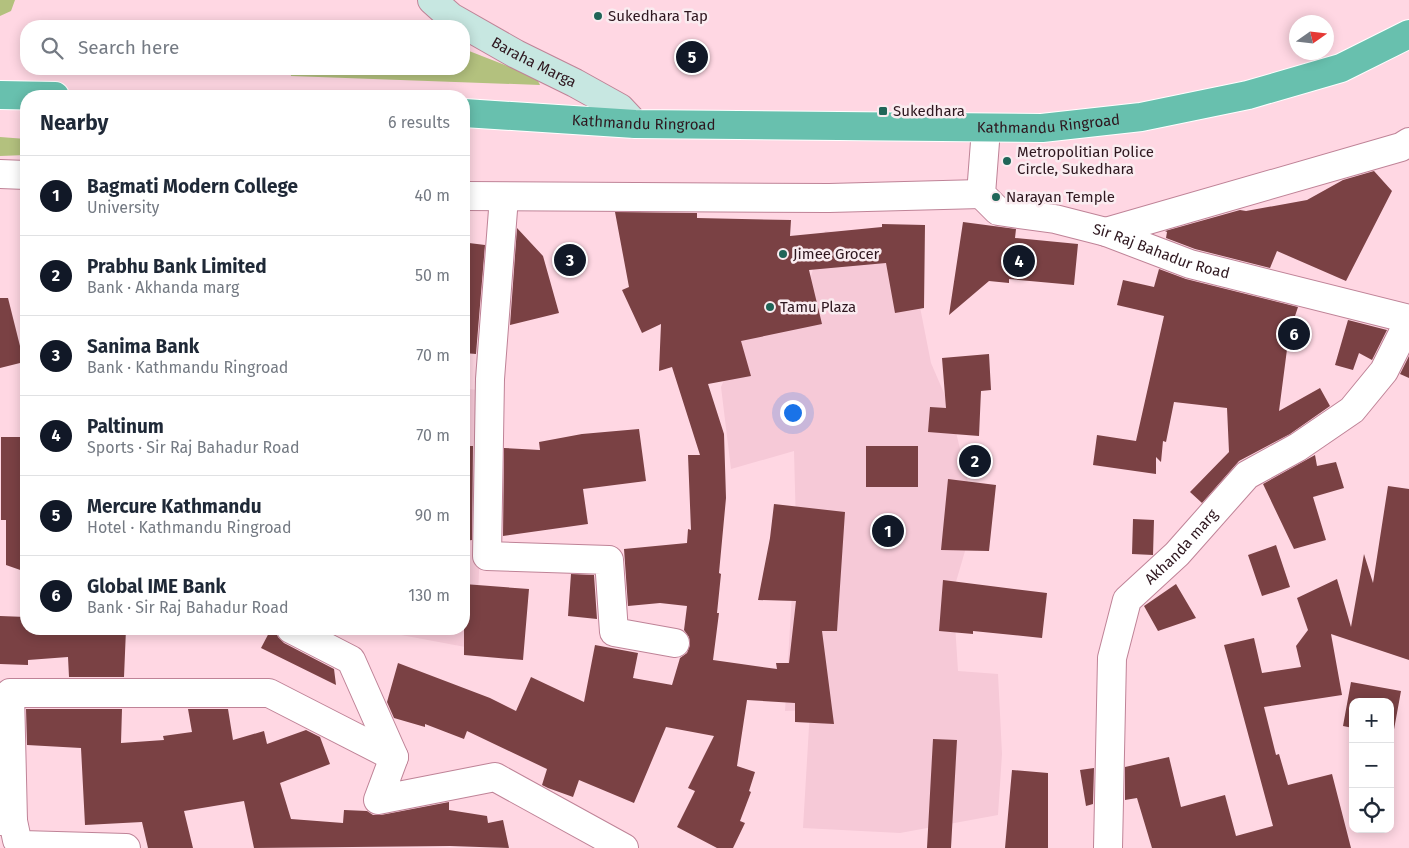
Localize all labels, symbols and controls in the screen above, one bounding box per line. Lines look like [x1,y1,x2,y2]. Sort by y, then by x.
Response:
place label: Sukedhara Tap [608,7,708,25]
marker: Sukedhara Tap [592,10,604,22]
north arrow [1289,15,1334,60]
search box [20,20,470,75]
street label: Baraha Marga [488,33,579,91]
icon: search [38,34,66,62]
text: Search here [78,36,179,59]
pin: 5 [676,38,708,76]
place label: Sukedhara [893,102,965,120]
marker: Sukedhara [877,105,889,117]
text: Nearby [40,110,108,136]
street label: Kathmandu Ringroad [977,110,1121,137]
street label: Kathmandu Ringroad [571,111,716,134]
text: 6 results [388,113,450,132]
place label: Metropolitian Police Circle, Sukedhara [1017,143,1154,178]
marker: Metropolitian Police Circle, Sukedhara [1001,155,1013,167]
text: Bagmati Modern College [87,175,298,198]
text: 1 [52,186,60,205]
text: 40 m [415,186,450,205]
place label: Narayan Temple [1006,188,1115,206]
marker: Narayan Temple [990,191,1002,203]
text: University [87,198,160,217]
street label: Sir Raj Bahadur Road [1091,220,1232,283]
pin: 3 [554,241,586,279]
pin: 4 [1003,242,1035,280]
place label: Jimee Grocer [793,245,880,263]
marker: Jimee Grocer [777,248,789,260]
text: Prabhu Bank Limited [87,255,267,278]
text: 2 [52,266,60,285]
text: 50 m [415,266,450,285]
text: Bank · Akhanda marg [87,278,239,297]
place label: Tamu Plaza [780,298,856,316]
marker: Tamu Plaza [764,301,776,313]
pin: 6 [1278,315,1310,353]
text: Sanima Bank [87,335,199,358]
text: 3 [52,346,60,365]
text: 70 m [416,346,450,365]
text: Bank · Kathmandu Ringroad [87,358,288,377]
your location [780,400,806,426]
text: Paltinum [87,415,164,438]
text: 4 [51,426,61,445]
text: 70 m [416,426,450,445]
text: Sports · Sir Raj Bahadur Road [87,438,299,457]
pin: 2 [959,442,991,480]
text: Mercure Kathmandu [87,495,262,518]
street label: Akhanda marg [1141,505,1222,588]
text: 5 [52,506,60,525]
text: 90 m [415,506,450,525]
pin: 1 [872,512,904,550]
text: Hotel · Kathmandu Ringroad [87,518,292,537]
text: Global IME Bank [87,575,226,598]
text: 6 [51,586,61,605]
text: 130 m [408,586,450,605]
text: Bank · Sir Raj Bahadur Road [87,598,288,617]
map controls [1349,698,1394,833]
button: + [1349,698,1394,743]
button: − [1349,743,1394,788]
button: locate [1349,788,1394,833]

